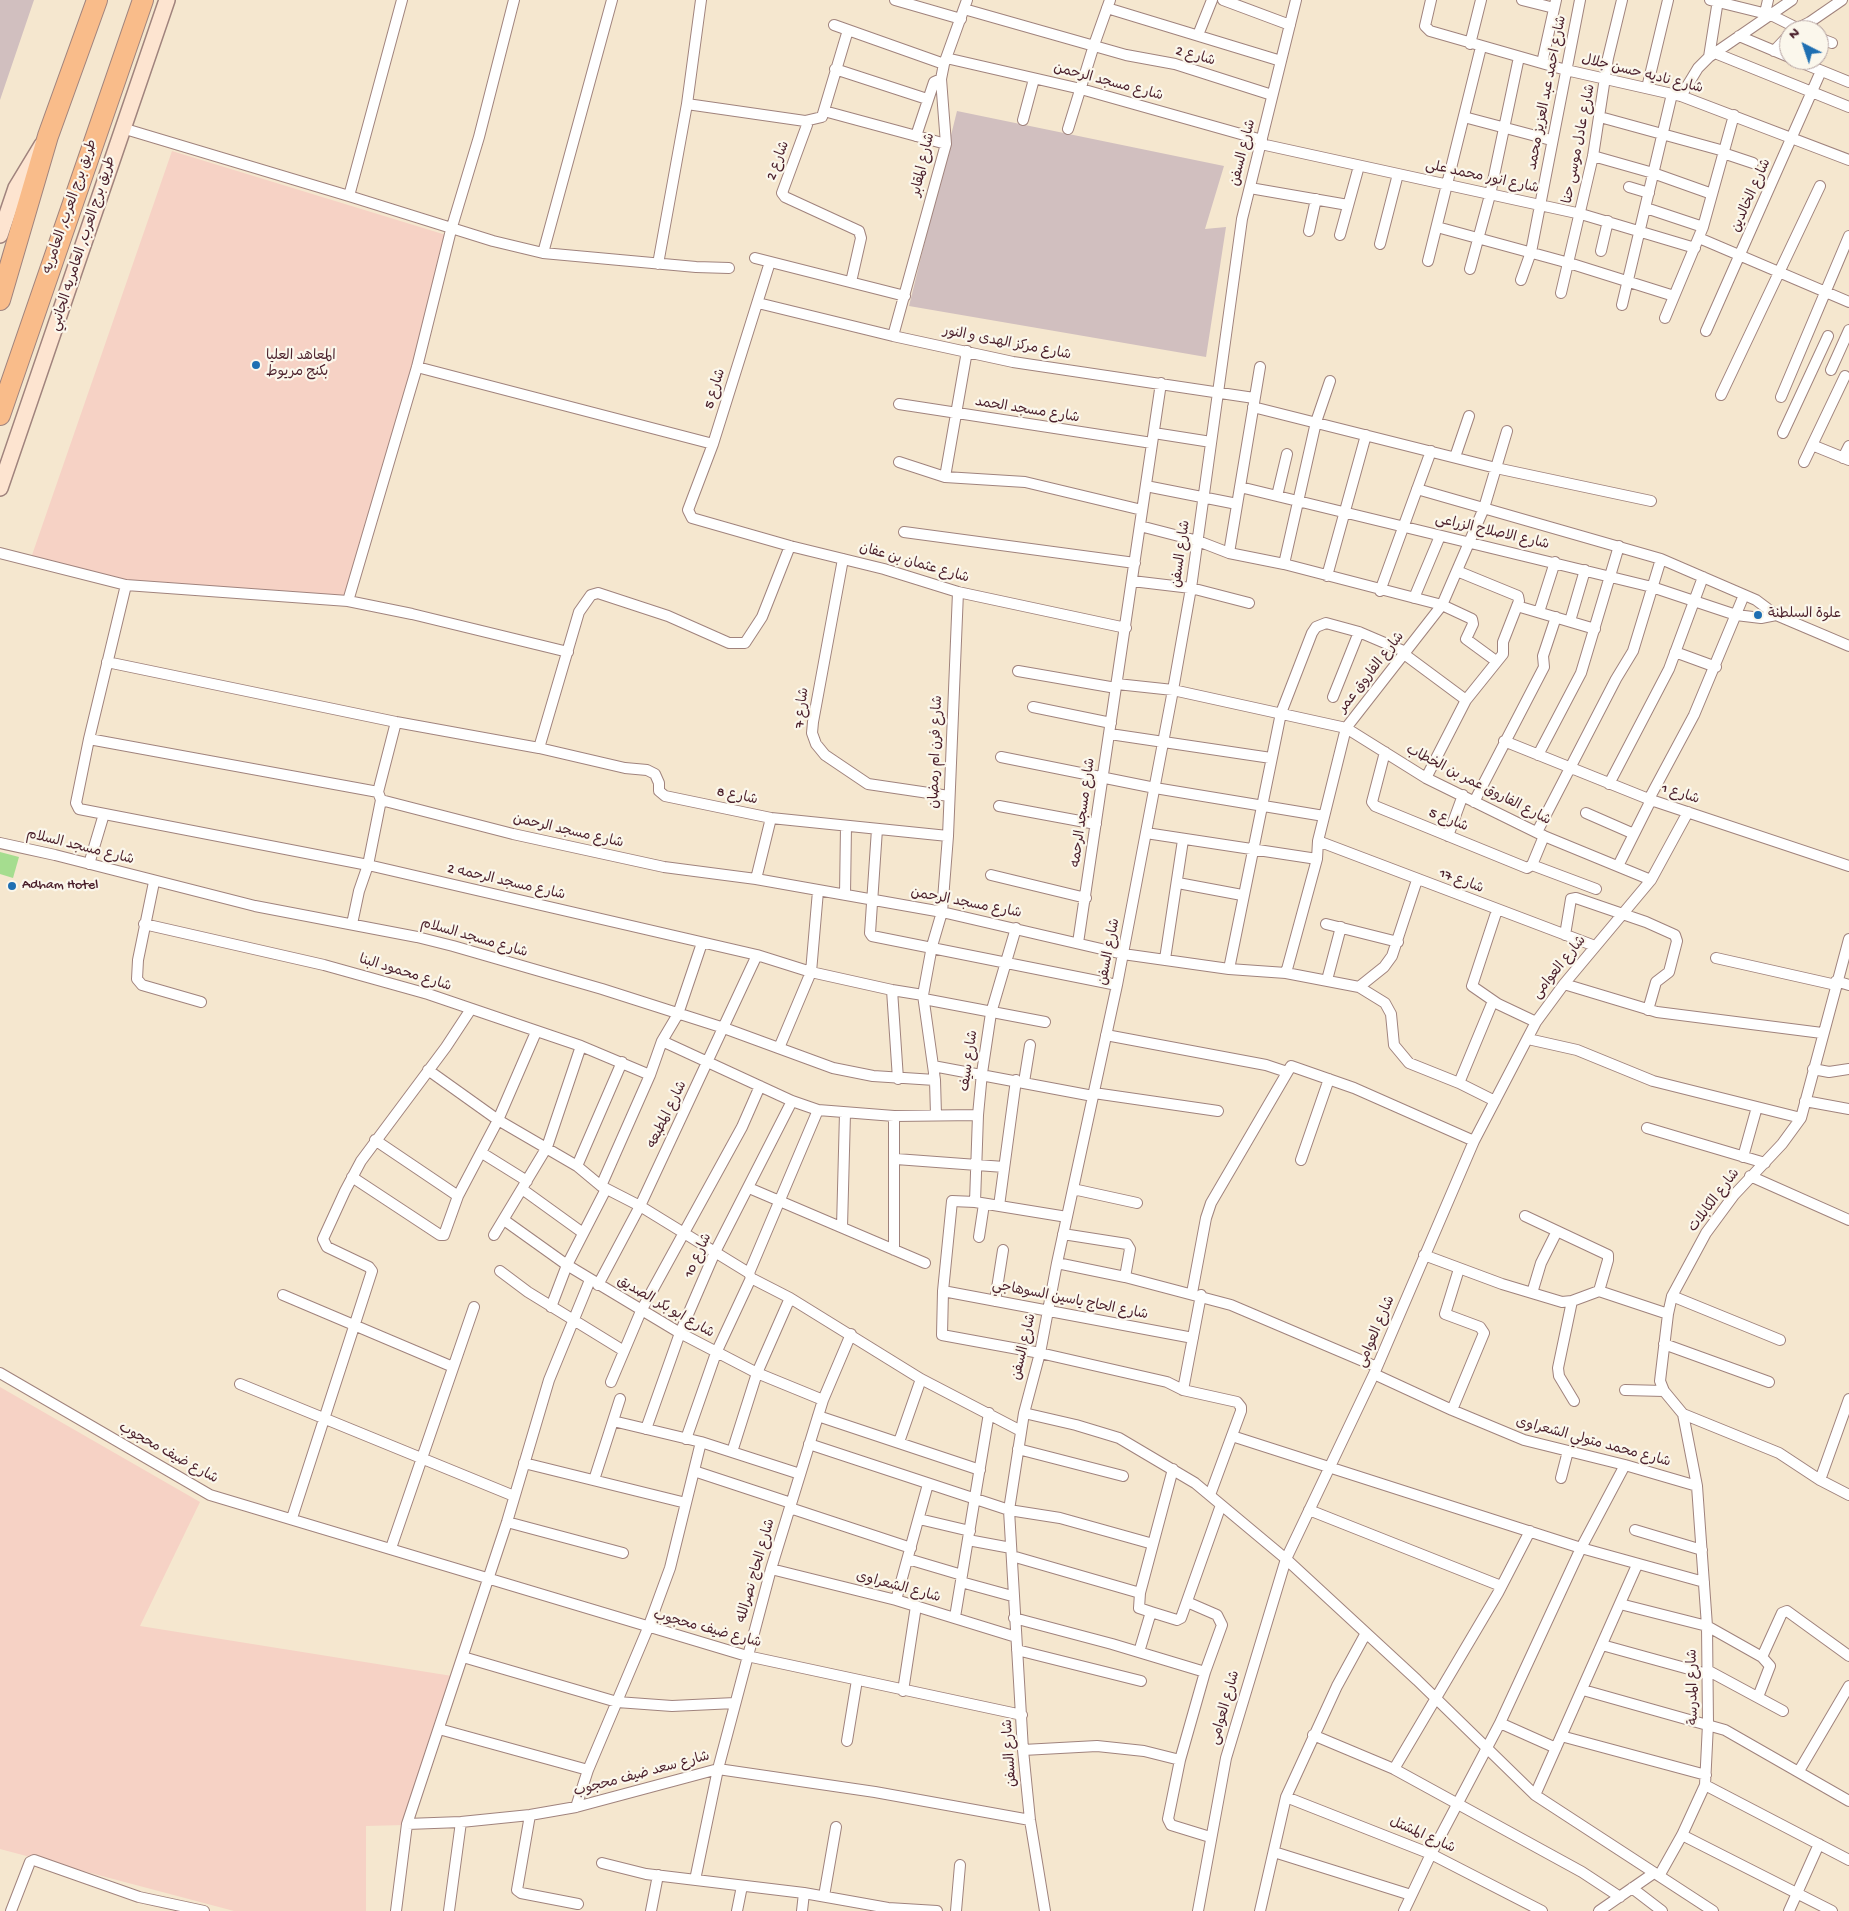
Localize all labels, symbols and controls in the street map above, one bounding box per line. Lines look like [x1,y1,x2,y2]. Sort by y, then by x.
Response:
street label: شارع احمد عبد العزيز محمد [1525,14,1571,172]
north arrow [1779,20,1829,70]
text: N [1785,25,1804,43]
street label: شارع 2 [1173,43,1217,71]
street label: شارع ناديه حسن جلال [1579,52,1705,98]
street label: شارع مسجد الرحمن [1051,60,1165,106]
street label: شارع عادل موسى حنا [1560,83,1600,205]
street label: شارع السفن [1228,118,1260,188]
street label: شارع المقابر [909,132,939,198]
street label: طريق برج العرب, العامريه [40,138,102,276]
street label: شارع 2 [764,139,794,183]
street label: طريق برج العرب, العامريه الجانبي [48,155,120,333]
street label: شارع الخالدين [1728,157,1776,235]
street label: شارع انور محمد على [1424,158,1540,198]
street label: شارع مركز الهدى و النور [942,323,1072,365]
place label: المعاهد العليا بكنج مريوط [266,349,336,382]
marker: المعاهد العليا بكنج مريوط [250,359,262,371]
street label: شارع 5 [702,367,730,411]
street label: شارع مسجد الحمد [973,394,1081,428]
street label: شارع الاصلاح الزراعى [1433,512,1551,554]
street label: شارع السفن [1169,519,1195,589]
street label: شارع عثمان بن عفان [857,540,971,588]
place label: علوة السلطنة [1768,607,1841,623]
marker: علوة السلطنة [1752,609,1764,621]
street label: شارع الفاروق عمر [1335,629,1409,717]
street label: شارع 7 [792,687,814,729]
street label: شارع فرن ام رمضان [927,695,947,809]
street label: شارع الفاروق عمر بن الخطاب [1403,742,1553,830]
street label: شارع مسجد الرحمه [1068,757,1100,869]
street label: شارع 1 [1659,781,1701,809]
street label: شارع 8 [715,784,759,810]
street label: شارع 5 [1426,806,1470,836]
street label: شارع مسجد الرحمن [511,811,625,853]
street label: شارع مسجد السلام [24,826,136,870]
street label: شارع مسجد الرحمه 2 [445,861,567,905]
street label: شارع 17 [1436,866,1486,898]
place label: Adham Hotel [22,878,98,894]
marker: Adham Hotel [6,880,18,892]
street label: شارع مسجد الرحمن [909,885,1023,923]
street label: شارع مسجد السلام [419,916,529,962]
street label: شارع السفن [1095,917,1125,987]
street label: شارع العوامى [1529,933,1591,1003]
street label: شارع محمود البنا [357,952,453,996]
street label: شارع سيف [957,1029,983,1093]
street label: شارع المطبعه [644,1079,692,1151]
street label: شارع الكابلات [1686,1166,1744,1236]
street label: شارع 10 [681,1231,717,1281]
street label: شارع ابو بكر الصديق [613,1273,717,1343]
street label: شارع الحاج ياسين السوهاجي [991,1278,1149,1324]
street label: شارع العوامى [1354,1294,1400,1370]
street label: شارع السفن [1009,1312,1041,1382]
street label: شارع محمد متولي الشعراوى [1514,1414,1672,1472]
street label: شارع ضيف محجوب [115,1420,221,1488]
street label: شارع الحاج نصرالله [734,1517,780,1625]
street label: شارع الشعراوى [854,1569,942,1607]
street label: شارع ضيف محجوب [651,1608,763,1652]
street label: شارع المدرسة [1685,1649,1703,1725]
street label: شارع العوامى [1207,1669,1245,1747]
street label: شارع السفن [1000,1719,1022,1787]
street label: شارع سعد ضيف محجوب [572,1749,712,1801]
street label: شارع المشتل [1386,1814,1458,1858]

